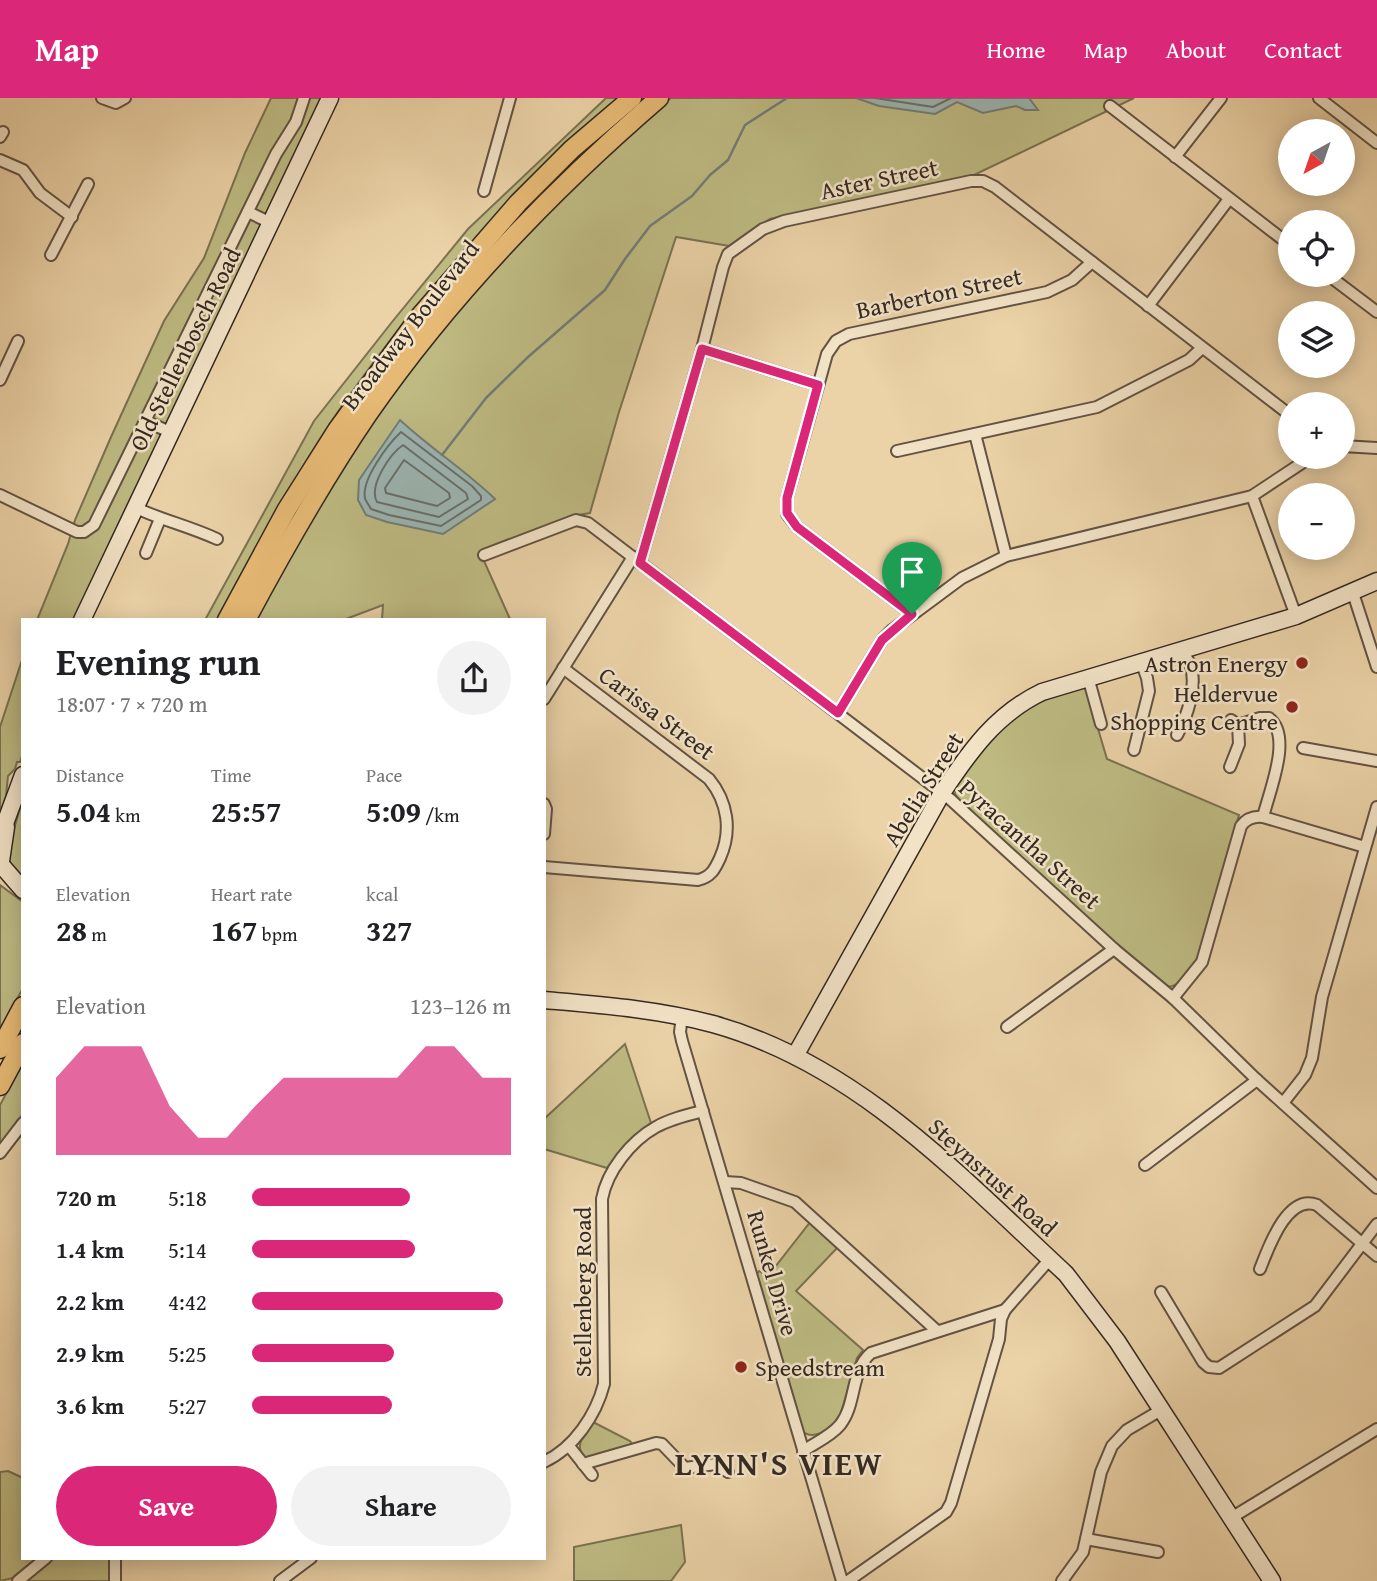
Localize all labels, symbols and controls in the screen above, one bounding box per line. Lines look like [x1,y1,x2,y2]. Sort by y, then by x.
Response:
text: Map [35,25,99,73]
text: Home [987,32,1046,67]
text: Map [1084,32,1128,67]
text: About [1166,32,1226,67]
text: Contact [1264,32,1342,67]
north arrow [1278,119,1354,196]
map controls [1278,119,1355,560]
street label: Aster Street [817,149,942,209]
button: locate [1278,210,1355,287]
street label: Broadway Boulevard [333,233,488,417]
street label: Old Stellenbosch Road [120,241,250,457]
street label: Barberton Street [853,258,1026,328]
button: layers [1278,301,1355,378]
button: + [1278,392,1355,469]
button: − [1278,483,1355,560]
pin [882,542,942,614]
icon: arrive [893,553,931,591]
text: Evening run [56,633,260,689]
button: share [437,641,511,715]
place label: Astron Energy [1144,646,1288,681]
marker: Astron Energy [1294,655,1310,671]
street label: Carissa Street [592,658,723,769]
place label: Heldervue Shopping Centre [1110,676,1278,739]
text: 18:07 · 7 × 720 m [56,687,208,720]
marker: Heldervue Shopping Centre [1284,699,1300,715]
street label: Abelia Street [874,725,972,853]
text: Distance [56,761,124,789]
text: Time [211,761,251,789]
text: Pace [366,761,403,789]
street label: Pyracantha Street [951,771,1109,918]
text: 5.04 [56,789,111,833]
text: 25:57 [211,789,282,833]
text: 5:09 [366,789,421,833]
text: km [111,801,140,829]
text: /km [421,801,459,829]
text: Elevation [56,880,130,908]
text: Heart rate [211,880,292,908]
text: kcal [366,880,398,908]
text: 28 [56,908,87,952]
text: 167 [211,908,258,952]
text: 327 [366,908,413,952]
text: m [87,920,107,948]
text: bpm [258,920,297,948]
text: Elevation [56,989,146,1022]
text: 123–126 m [410,989,511,1022]
street label: Steynsrust Road [921,1110,1065,1245]
text: 720 m [56,1181,117,1214]
text: 5:18 [168,1181,207,1214]
street label: Stellenberg Road [565,1206,600,1377]
street label: Runkel Drive [738,1206,808,1340]
text: 1.4 km [56,1233,124,1266]
text: 5:14 [168,1233,207,1266]
text: 2.2 km [56,1285,124,1318]
text: 4:42 [168,1285,207,1318]
text: 2.9 km [56,1337,124,1370]
text: 5:25 [168,1337,207,1370]
place label: Speedstream [755,1350,885,1385]
marker: Speedstream [733,1359,749,1375]
text: 3.6 km [56,1389,124,1422]
text: 5:27 [168,1389,207,1422]
district label: LYNN'S VIEW [675,1440,883,1487]
button: Save [56,1466,277,1546]
button: Share [291,1466,511,1546]

